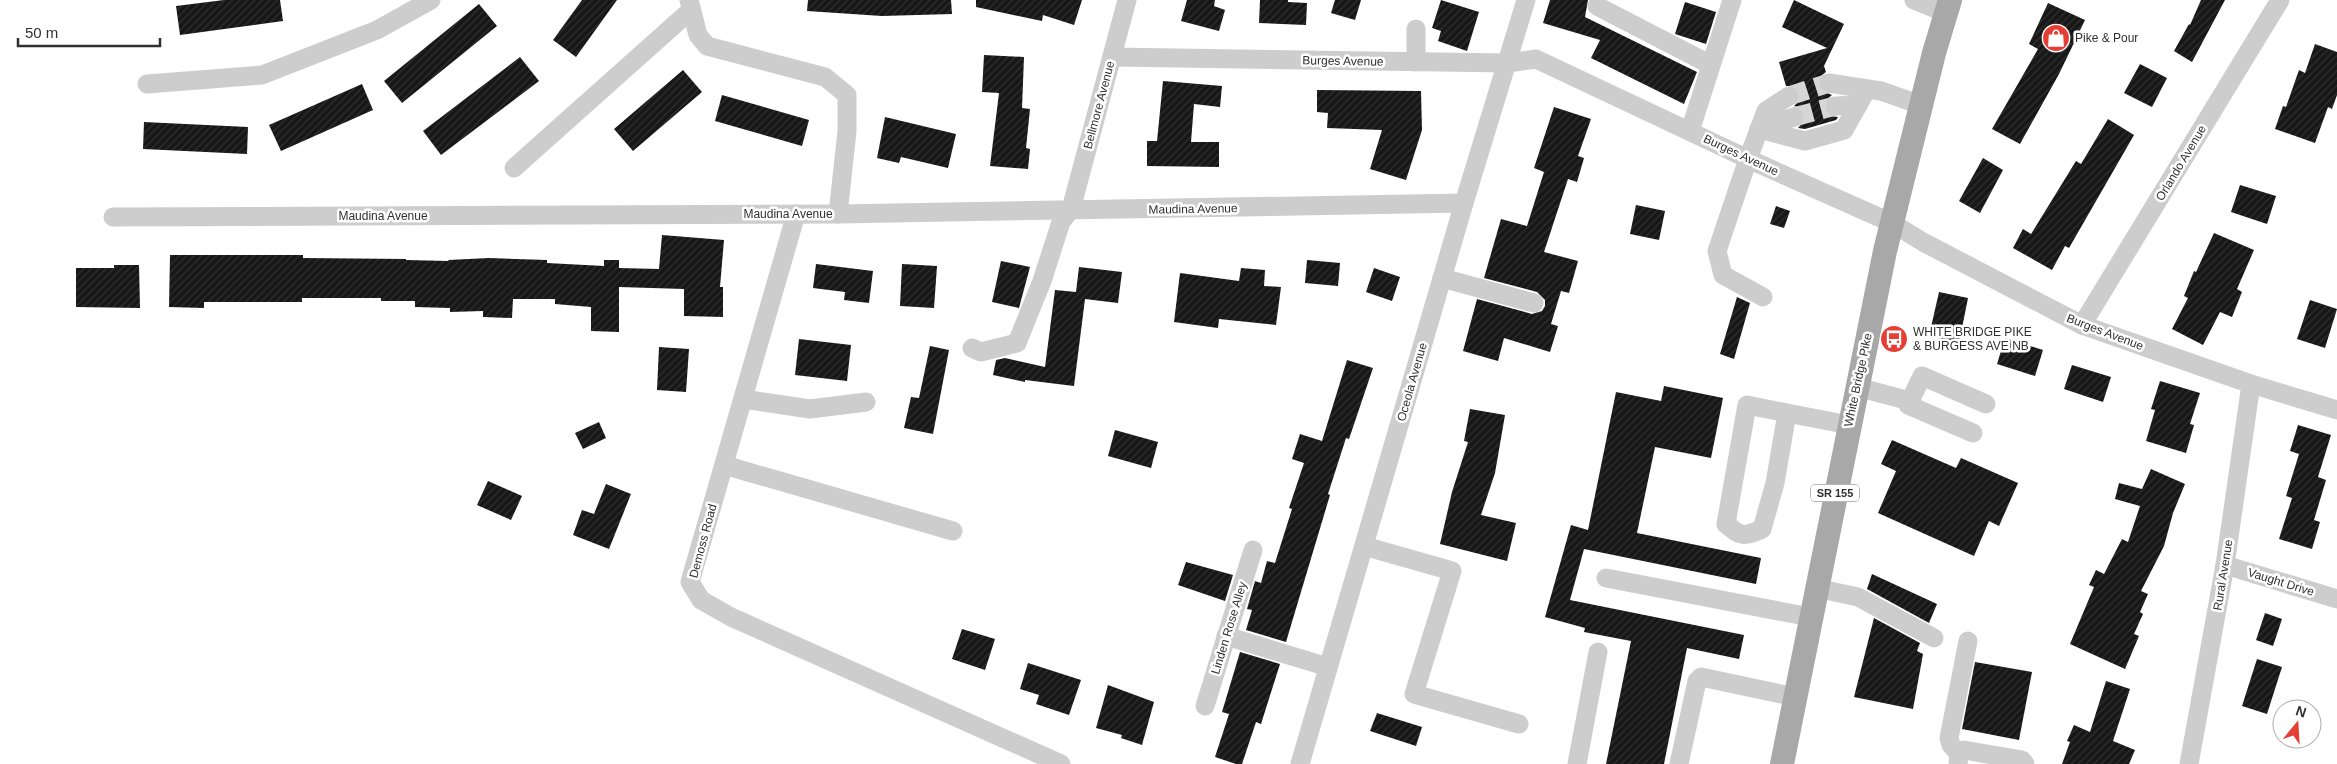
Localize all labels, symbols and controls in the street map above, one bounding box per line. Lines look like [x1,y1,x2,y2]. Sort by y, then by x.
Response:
scale bar [18,15,160,47]
shop icon: Pike & Pour [2041,23,2071,53]
text: 50 m [25,24,58,41]
place label: Pike & Pour [2075,31,2138,45]
street label: Burges Avenue [1302,53,1384,69]
street label: Bellmore Avenue [1081,59,1118,151]
street label: Orlando Avenue [2153,122,2209,203]
street label: Burges Avenue [1701,132,1781,179]
street label: Maudina Avenue [1148,201,1238,217]
street label: Maudina Avenue [743,207,833,221]
street label: Maudina Avenue [338,209,428,223]
street label: Burges Avenue [2065,311,2146,353]
bus stop icon: WHITE BRIDGE PIKE & BURGESS AVE NB [1879,324,1909,354]
place label: WHITE BRIDGE PIKE & BURGESS AVE NB [1913,325,2032,353]
street label: White Bridge Pike [1841,332,1875,428]
street label: Oceola Avenue [1394,341,1430,423]
road number: SR 155 [1811,484,1859,502]
street label: Demoss Road [686,502,720,580]
street label: Rural Avenue [2210,538,2236,612]
street label: Vaught Drive [2246,565,2316,599]
street label: Linden Rose Alley [1208,580,1250,676]
north arrow [2272,699,2322,749]
text: N [2294,702,2308,721]

